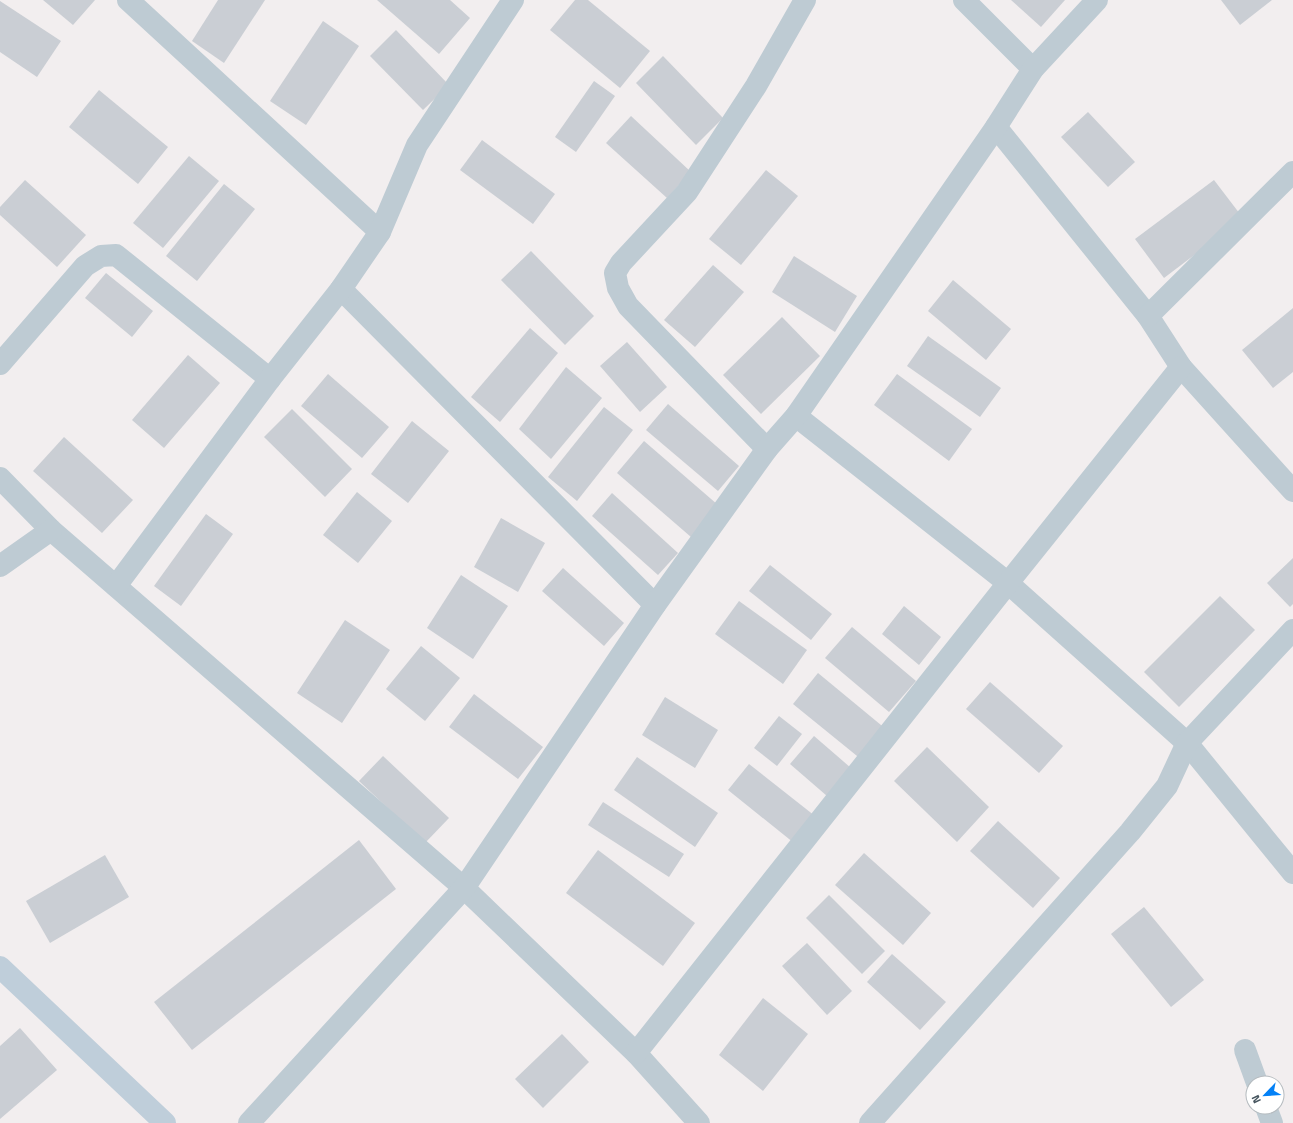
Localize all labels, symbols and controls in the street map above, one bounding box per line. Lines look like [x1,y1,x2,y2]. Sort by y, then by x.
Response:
north arrow [1245,1075,1285,1115]
text: N [1247,1092,1265,1106]

